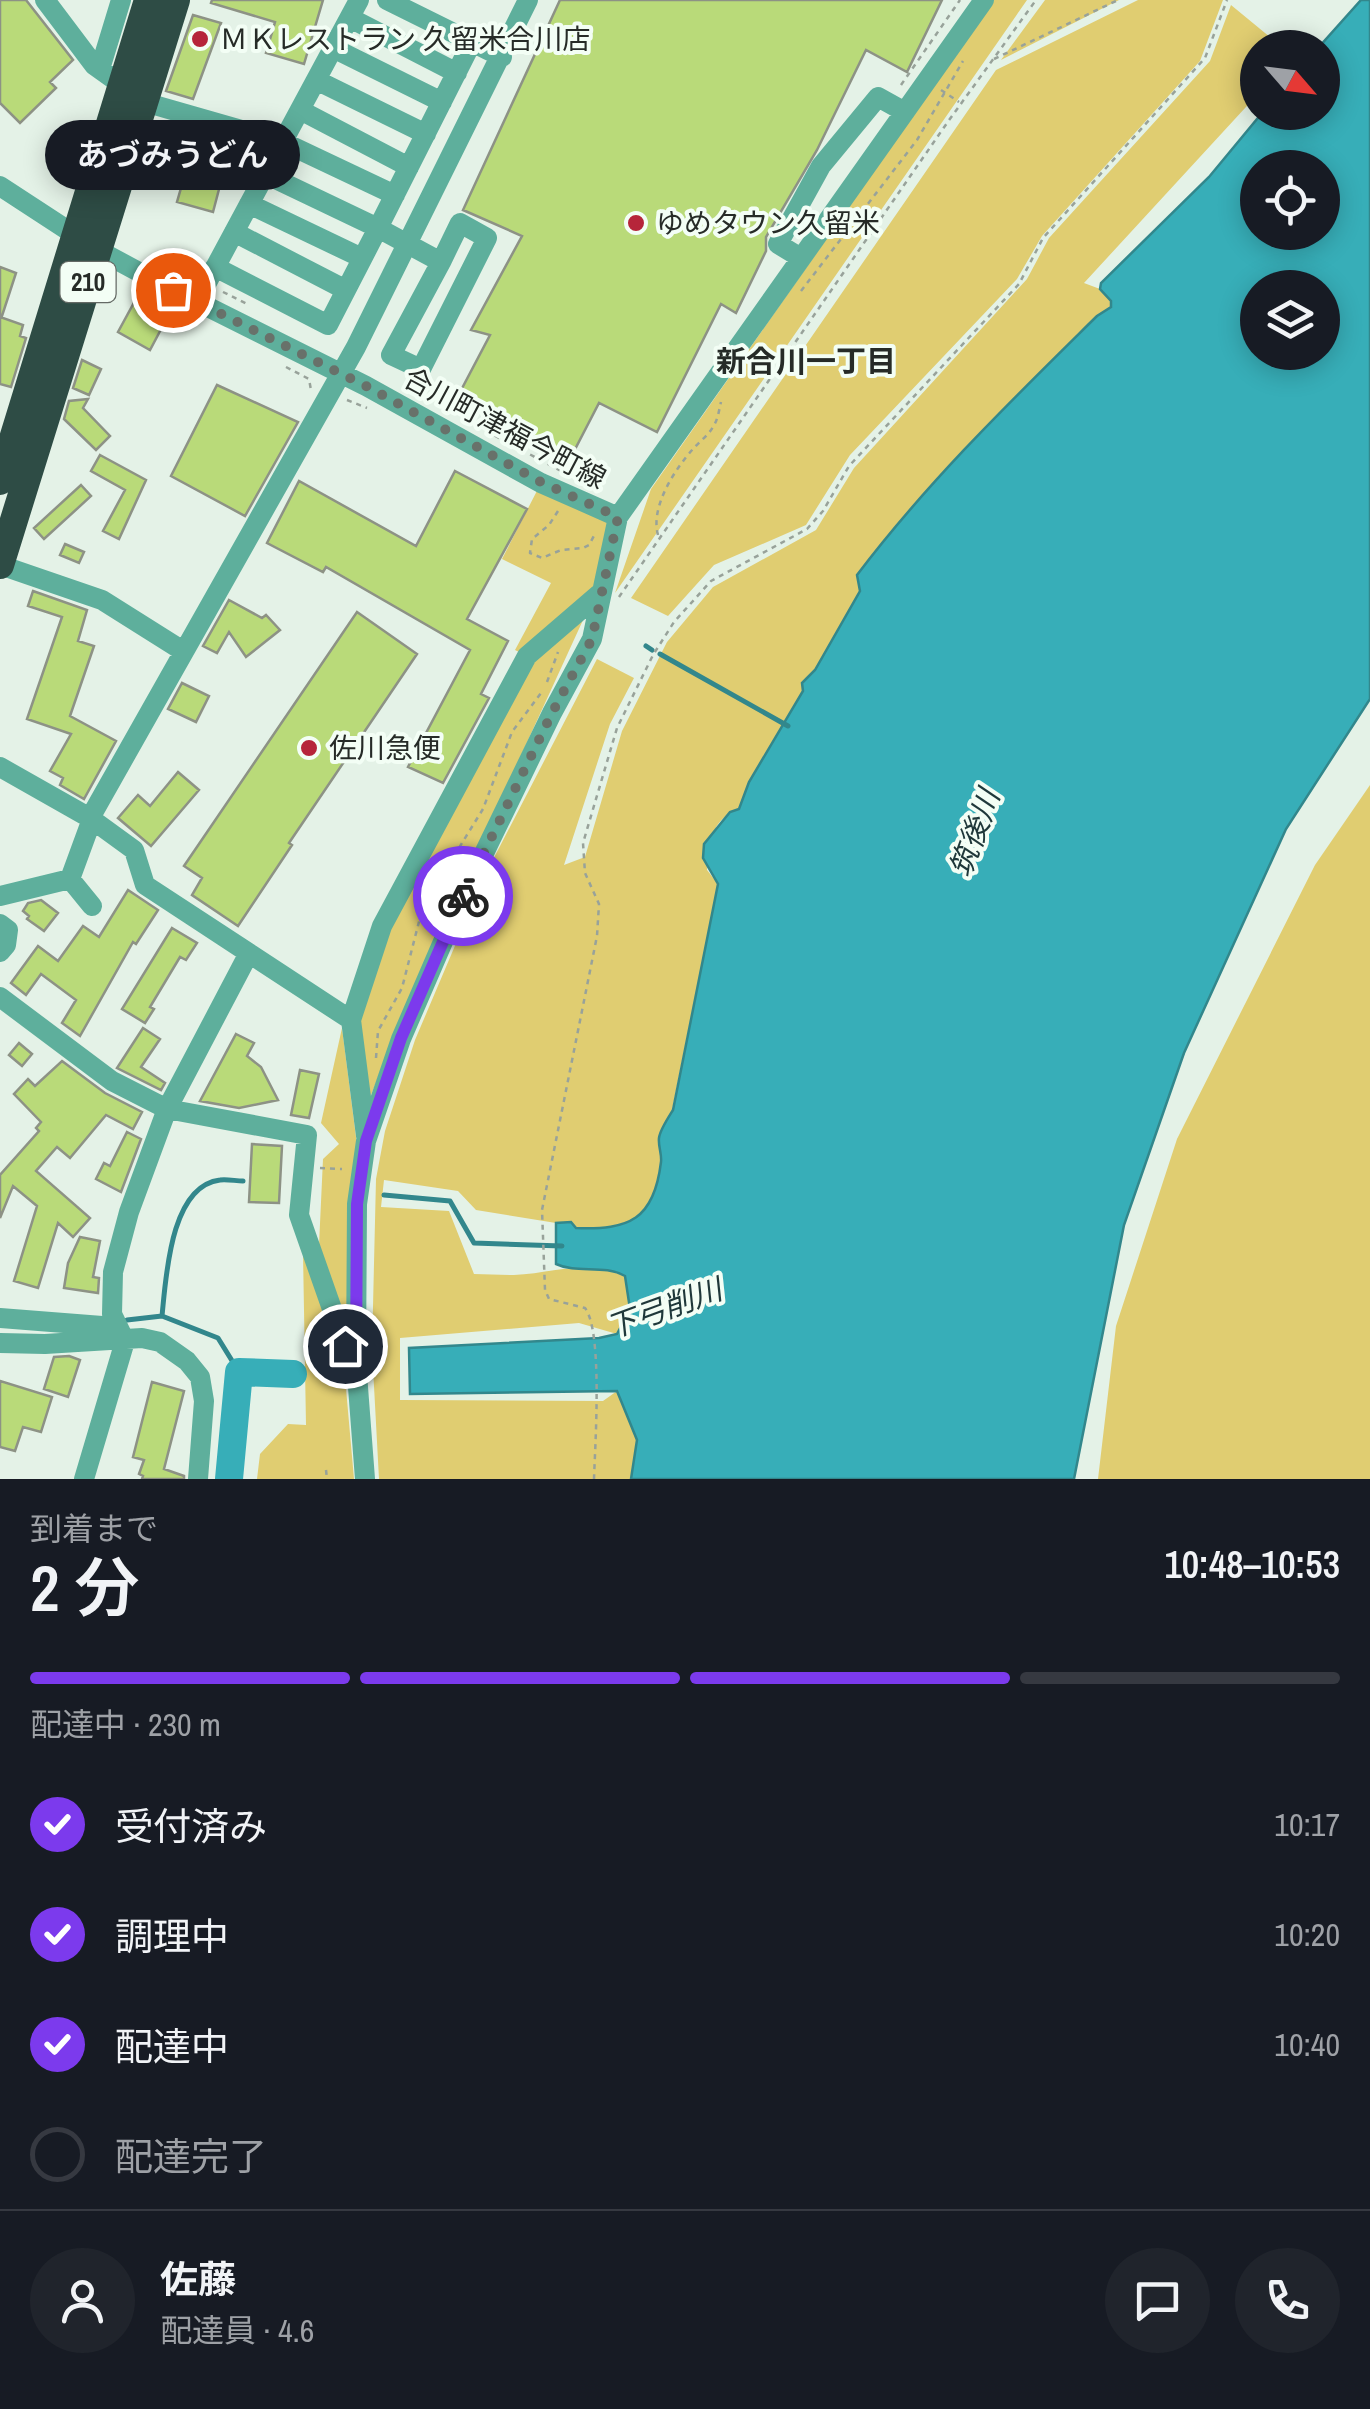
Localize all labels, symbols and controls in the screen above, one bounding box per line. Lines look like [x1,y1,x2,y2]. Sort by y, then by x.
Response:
place label: ＭＫレストラン 久留米合川店 [220,20,590,58]
marker: ＭＫレストラン 久留米合川店 [189,28,211,50]
north arrow [1240,30,1340,130]
map controls [1240,30,1340,370]
callout: あづみうどん [46,120,300,190]
text: あづみうどん [76,133,269,176]
button: locate [1240,150,1340,250]
place label: ゆめタウン久留米 [656,204,880,242]
marker: ゆめタウン久留米 [625,212,647,234]
pin [131,248,216,333]
road number: 210 [61,262,116,302]
icon: bag [146,263,201,318]
button: layers [1240,270,1340,370]
district label: 新合川一丁目 [716,341,896,381]
street label: 合川町津福今町線 [397,359,613,497]
place label: 佐川急便 [329,729,441,767]
marker: 佐川急便 [298,737,320,759]
water label: 筑後川 [940,781,1009,882]
courier [413,846,513,946]
icon: bike [436,869,491,924]
water label: 下弓削川 [601,1268,730,1347]
pin [303,1304,388,1389]
icon: home [318,1319,373,1374]
text: 到着まで [30,1507,158,1550]
text: 10:48–10:53 [1164,1539,1340,1590]
text: 2 分 [30,1544,139,1631]
text: 配達中 · 230 m [30,1703,221,1746]
icon: check [30,1797,85,1852]
text: 受付済み [115,1801,267,1852]
text: 10:17 [1274,1803,1340,1846]
icon: check [30,1907,85,1962]
text: 調理中 [115,1911,229,1962]
text: 10:20 [1274,1913,1340,1956]
icon: check [30,2017,85,2072]
text: 配達中 [115,2021,229,2072]
text: 10:40 [1274,2023,1340,2066]
text: 配達完了 [115,2131,267,2182]
button: person [30,2248,135,2353]
button: chat [1105,2248,1210,2353]
button: phone [1235,2248,1340,2353]
text: 佐藤 [160,2254,236,2305]
text: 配達員 · 4.6 [160,2309,314,2352]

